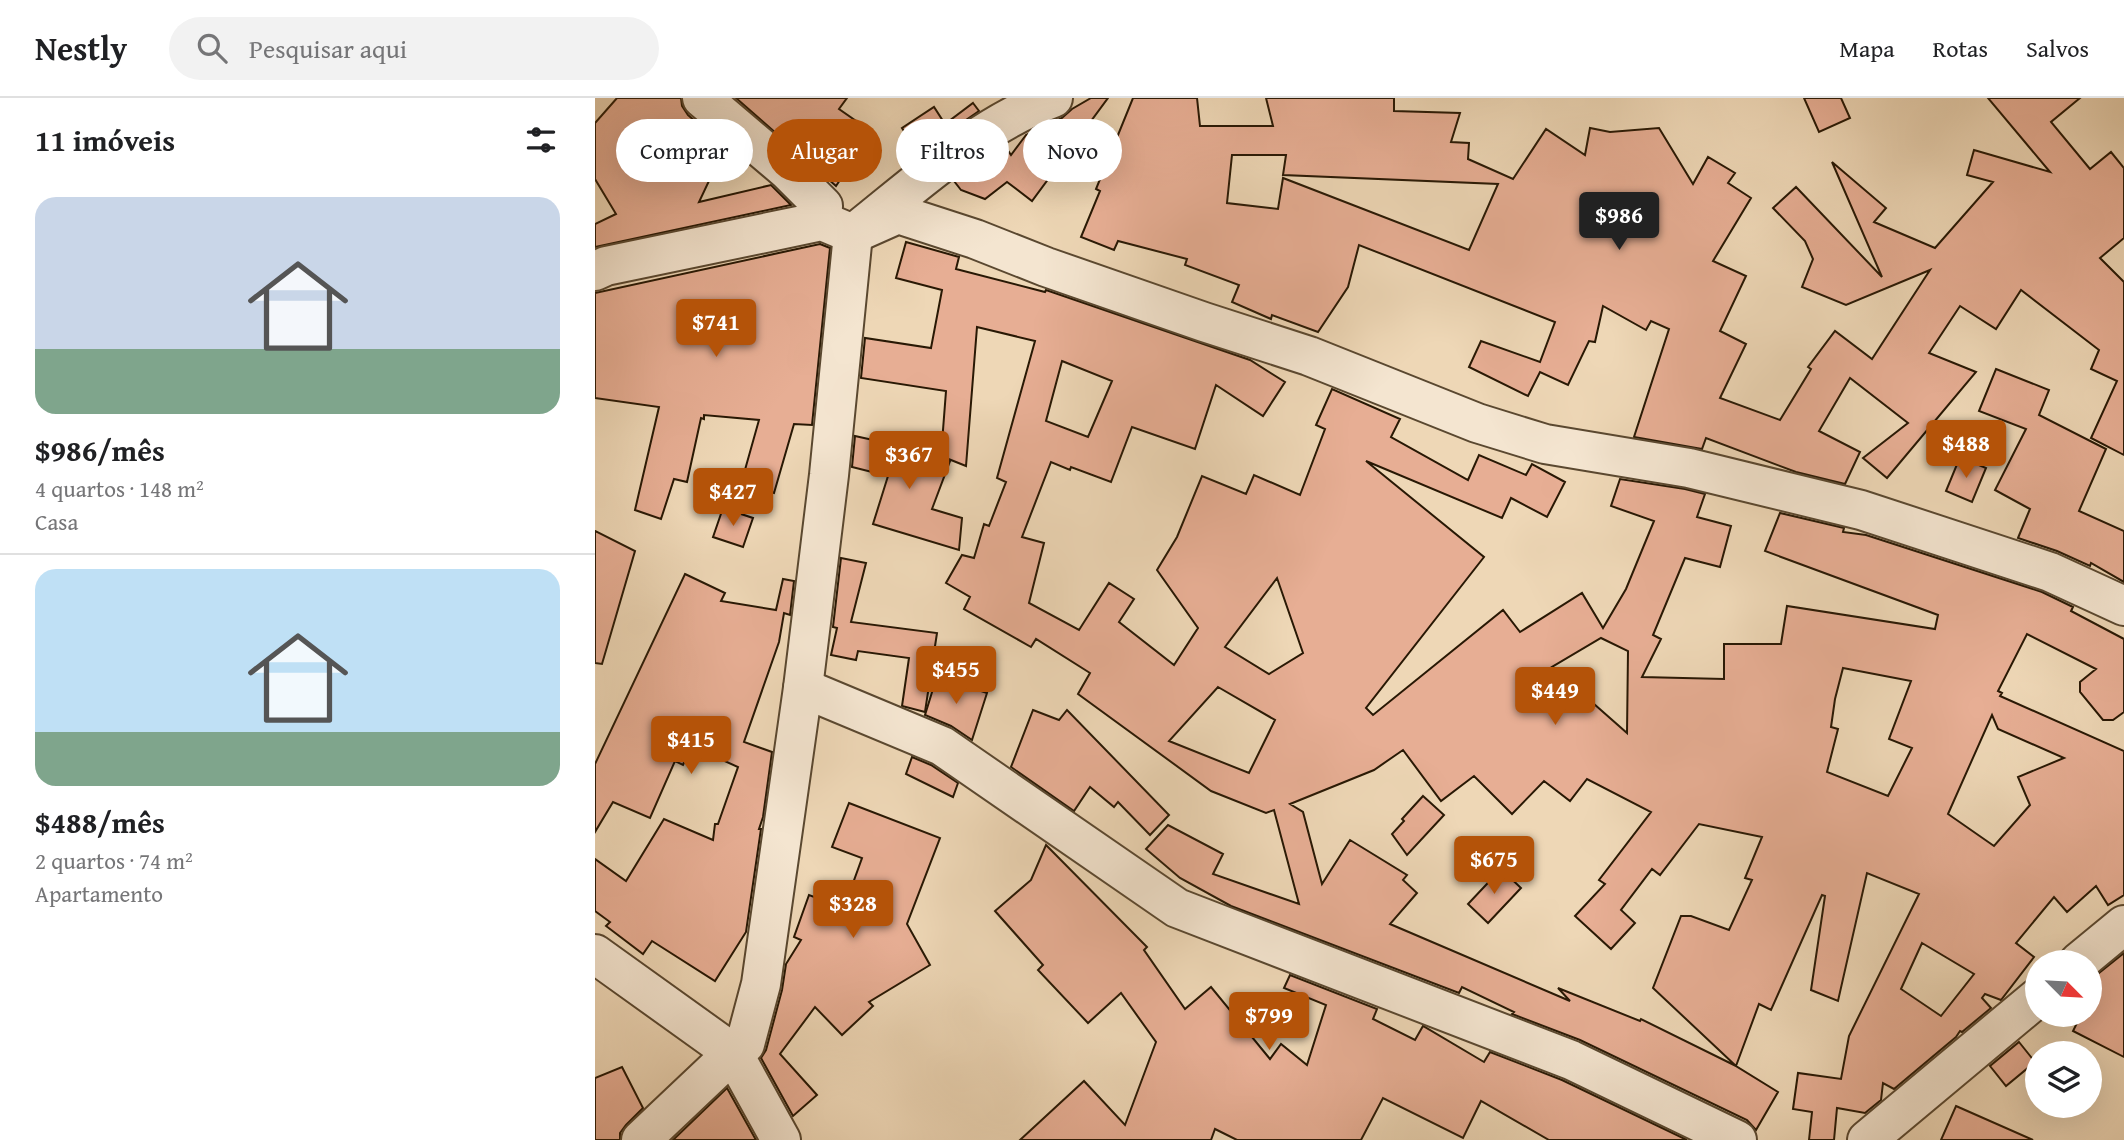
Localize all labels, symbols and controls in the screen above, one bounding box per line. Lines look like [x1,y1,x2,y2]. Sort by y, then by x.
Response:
search box [169,17,659,80]
text: Nestly [35,24,127,72]
icon: search [193,29,231,67]
text: Pesquisar aqui [249,29,407,68]
text: Mapa [1839,31,1895,66]
text: Rotas [1933,31,1988,66]
text: Salvos [2026,31,2089,66]
text: 11 imóveis [35,118,175,162]
chip: Comprar [616,119,753,182]
chip: Alugar [767,119,882,182]
chip: Filtros [896,119,1009,182]
chip: Novo [1023,119,1122,182]
icon: filters [522,121,560,159]
pin: $986 [1578,192,1660,252]
text: $986 [1595,198,1643,231]
icon: home [235,243,361,369]
pin: $741 [675,300,757,359]
text: $741 [692,305,740,338]
pin: $488 [1925,420,2007,480]
text: $488 [1942,426,1990,459]
text: $986/mês [35,428,165,472]
pin: $367 [868,432,950,491]
text: $367 [885,437,933,470]
pin: $427 [692,468,774,528]
text: 4 quartos · 148 m² [35,472,204,505]
text: $427 [709,474,757,507]
text: Casa [35,505,78,538]
icon: home [235,615,361,741]
pin: $455 [915,646,997,706]
text: $455 [932,652,980,685]
pin: $449 [1514,668,1596,727]
text: $449 [1531,673,1579,706]
pin: $415 [650,716,732,776]
text: $415 [667,722,715,755]
text: $488/mês [35,800,165,844]
pin: $675 [1453,836,1535,896]
text: $675 [1470,842,1518,875]
text: 2 quartos · 74 m² [35,844,193,877]
text: Apartamento [35,877,163,910]
pin: $328 [812,880,894,940]
text: $328 [829,886,877,919]
north arrow [2025,950,2102,1027]
map controls [2025,950,2102,1118]
pin: $799 [1228,992,1310,1052]
text: $799 [1245,998,1293,1031]
button: layers [2025,1041,2102,1118]

